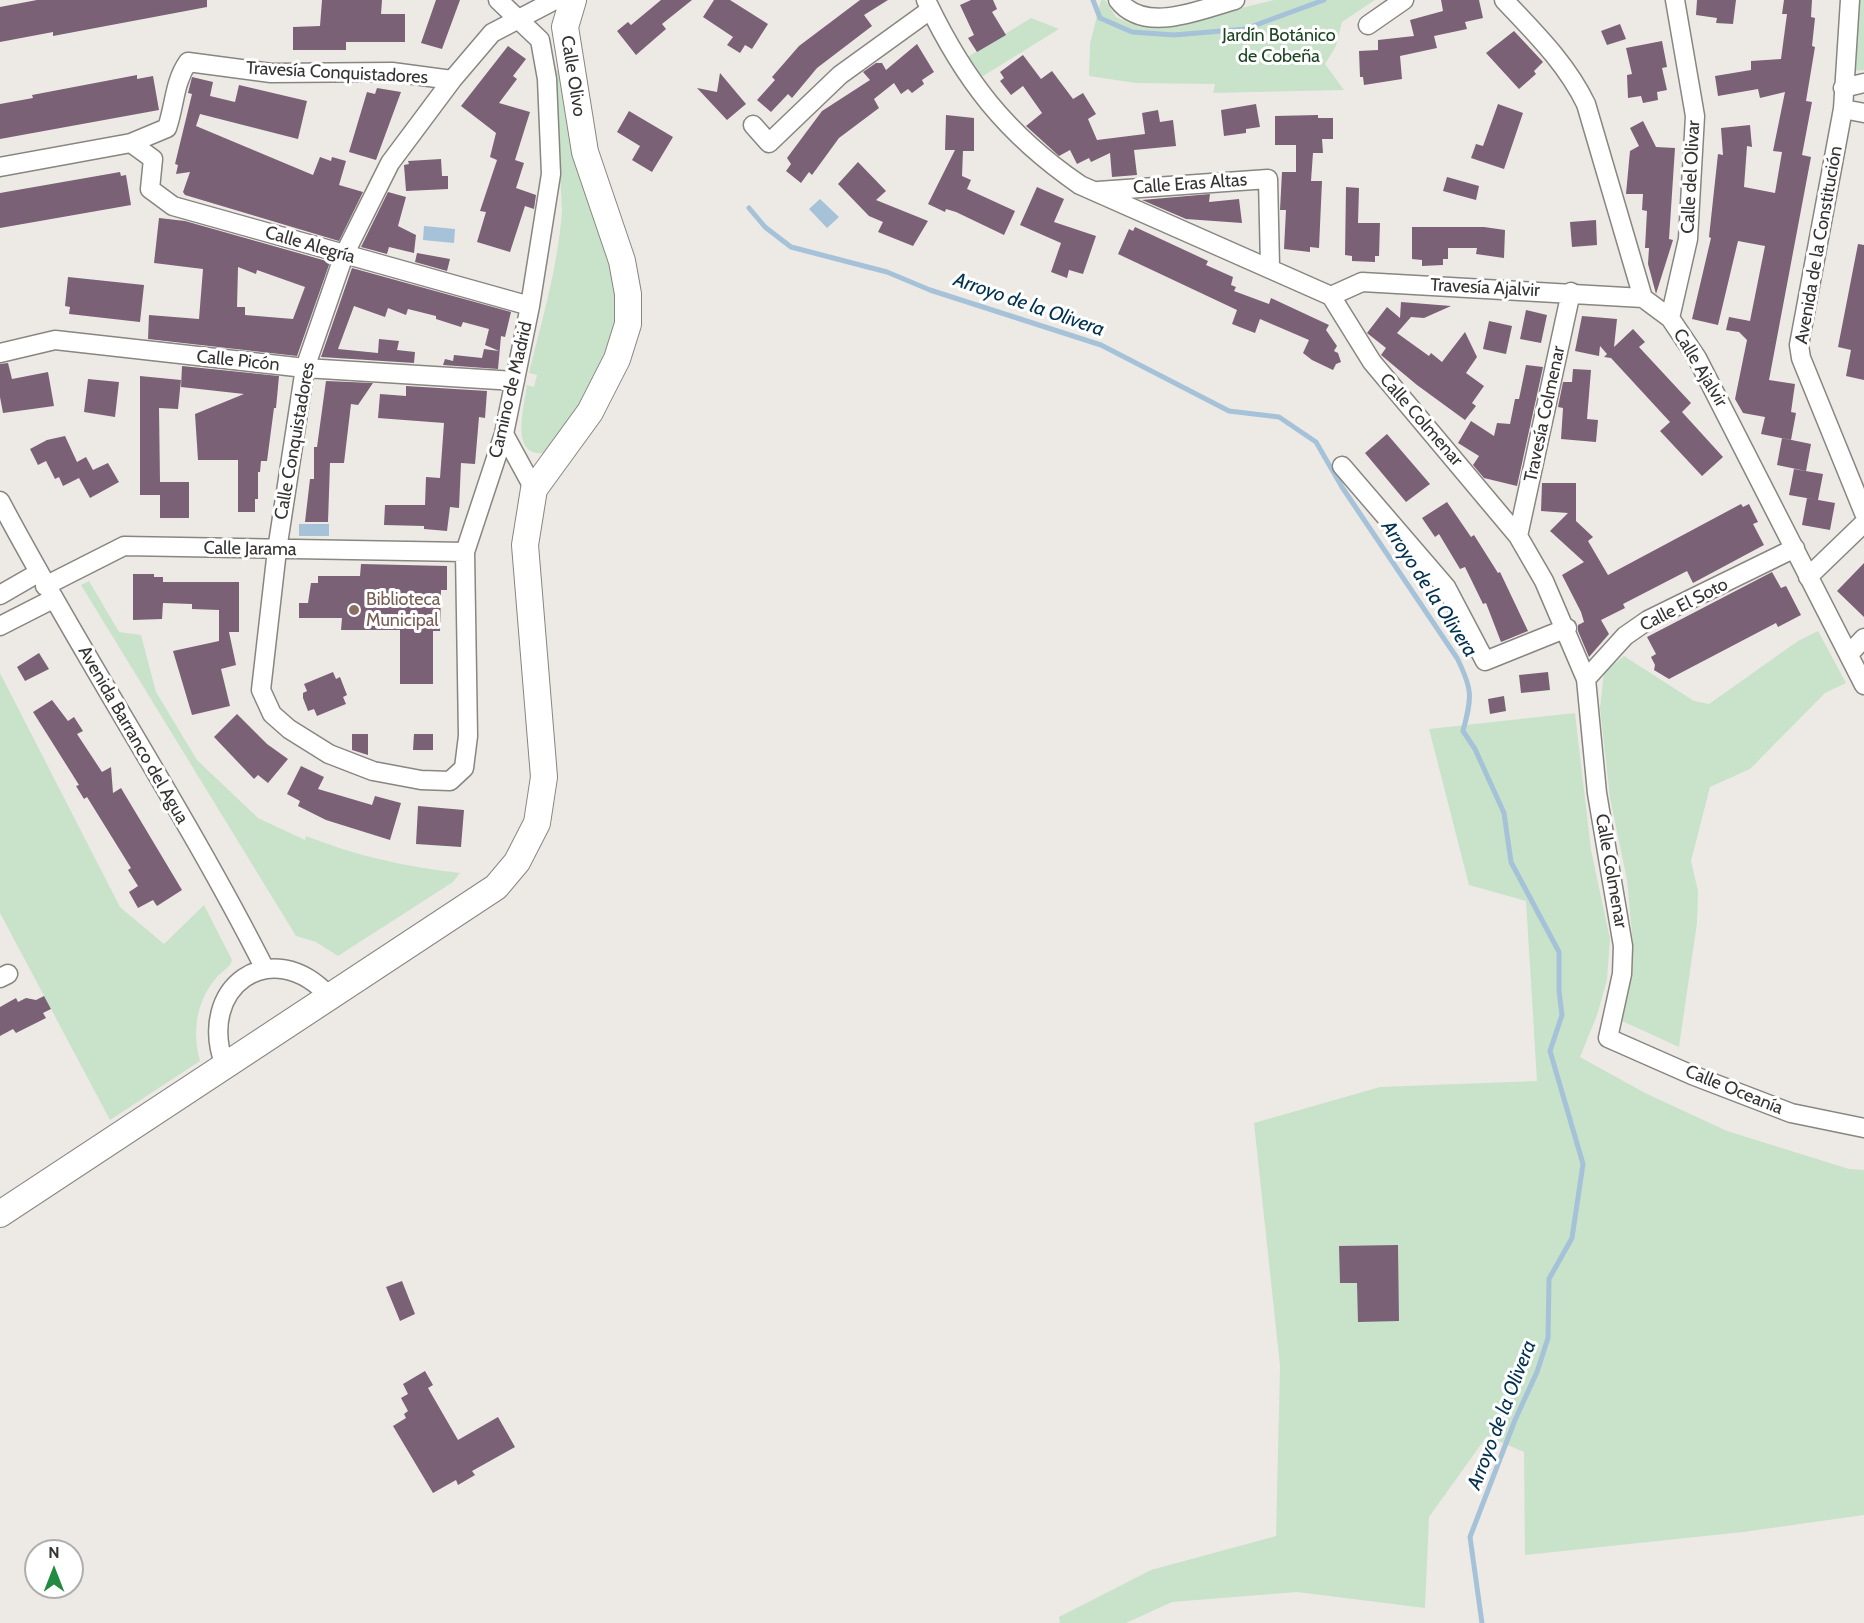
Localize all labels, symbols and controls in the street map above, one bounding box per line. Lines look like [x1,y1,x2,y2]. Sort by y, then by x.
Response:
park label: Jardín Botánico de Cobeña [1222,25,1336,68]
street label: Calle Olivo [556,34,590,118]
street label: Travesía Conquistadores [246,57,428,89]
street label: Calle del Olivar [1677,120,1705,234]
street label: Avenida de la Constitución [1791,144,1847,346]
street label: Calle Eras Altas [1132,169,1248,199]
street label: Calle Alegría [262,222,358,268]
water label: Arroyo de la Olivera [950,268,1108,342]
street label: Travesía Ajalvir [1430,274,1540,302]
street label: Camino de Madrid [485,320,537,460]
street label: Calle Ajalvir [1668,325,1732,411]
street label: Travesía Colmenar [1520,344,1570,484]
street label: Calle Picón [195,346,281,376]
street label: Calle Conquistadores [271,361,319,521]
street label: Calle Colmenar [1375,369,1467,471]
water label: Arroyo de la Olivera [1376,516,1482,662]
street label: Calle Jarama [203,537,297,561]
street label: Calle El Soto [1636,574,1732,636]
place label: Biblioteca Municipal [366,589,440,632]
marker: Biblioteca Municipal [347,603,361,617]
street label: Avenida Barranco del Agua [73,642,193,828]
street label: Calle Colmenar [1590,812,1632,930]
street label: Calle Oceanía [1682,1061,1786,1119]
water label: Arroyo de la Olivera [1463,1337,1541,1493]
north arrow [24,1539,84,1599]
text: N [48,1543,60,1562]

